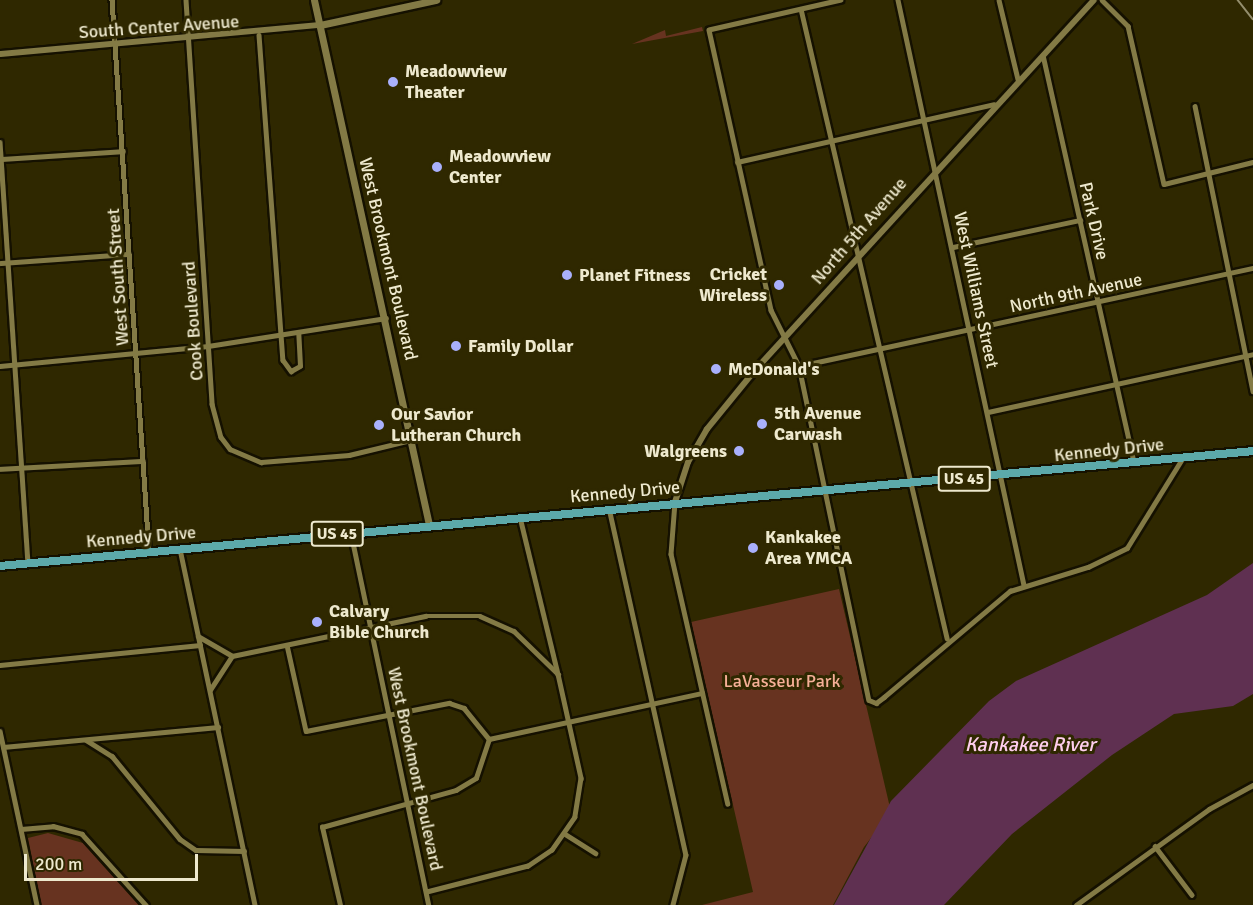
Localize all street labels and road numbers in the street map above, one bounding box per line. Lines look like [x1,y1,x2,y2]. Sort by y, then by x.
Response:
street label: South Center Avenue [78,11,240,43]
street label: West Brookmont Boulevard [354,156,422,362]
street label: North 5th Avenue [807,173,911,289]
street label: Park Drive [1075,180,1113,262]
street label: West South Street [102,207,134,347]
street label: West Williams Street [949,210,1003,370]
street label: Cook Boulevard [178,261,208,381]
street label: North 9th Avenue [1008,268,1144,318]
street label: Kennedy Drive [1053,433,1165,467]
road number: US 45 [937,466,991,492]
street label: Kennedy Drive [569,476,681,508]
street label: Kennedy Drive [85,521,197,553]
road number: US 45 [310,521,364,547]
street label: West Brookmont Boulevard [383,665,447,873]

